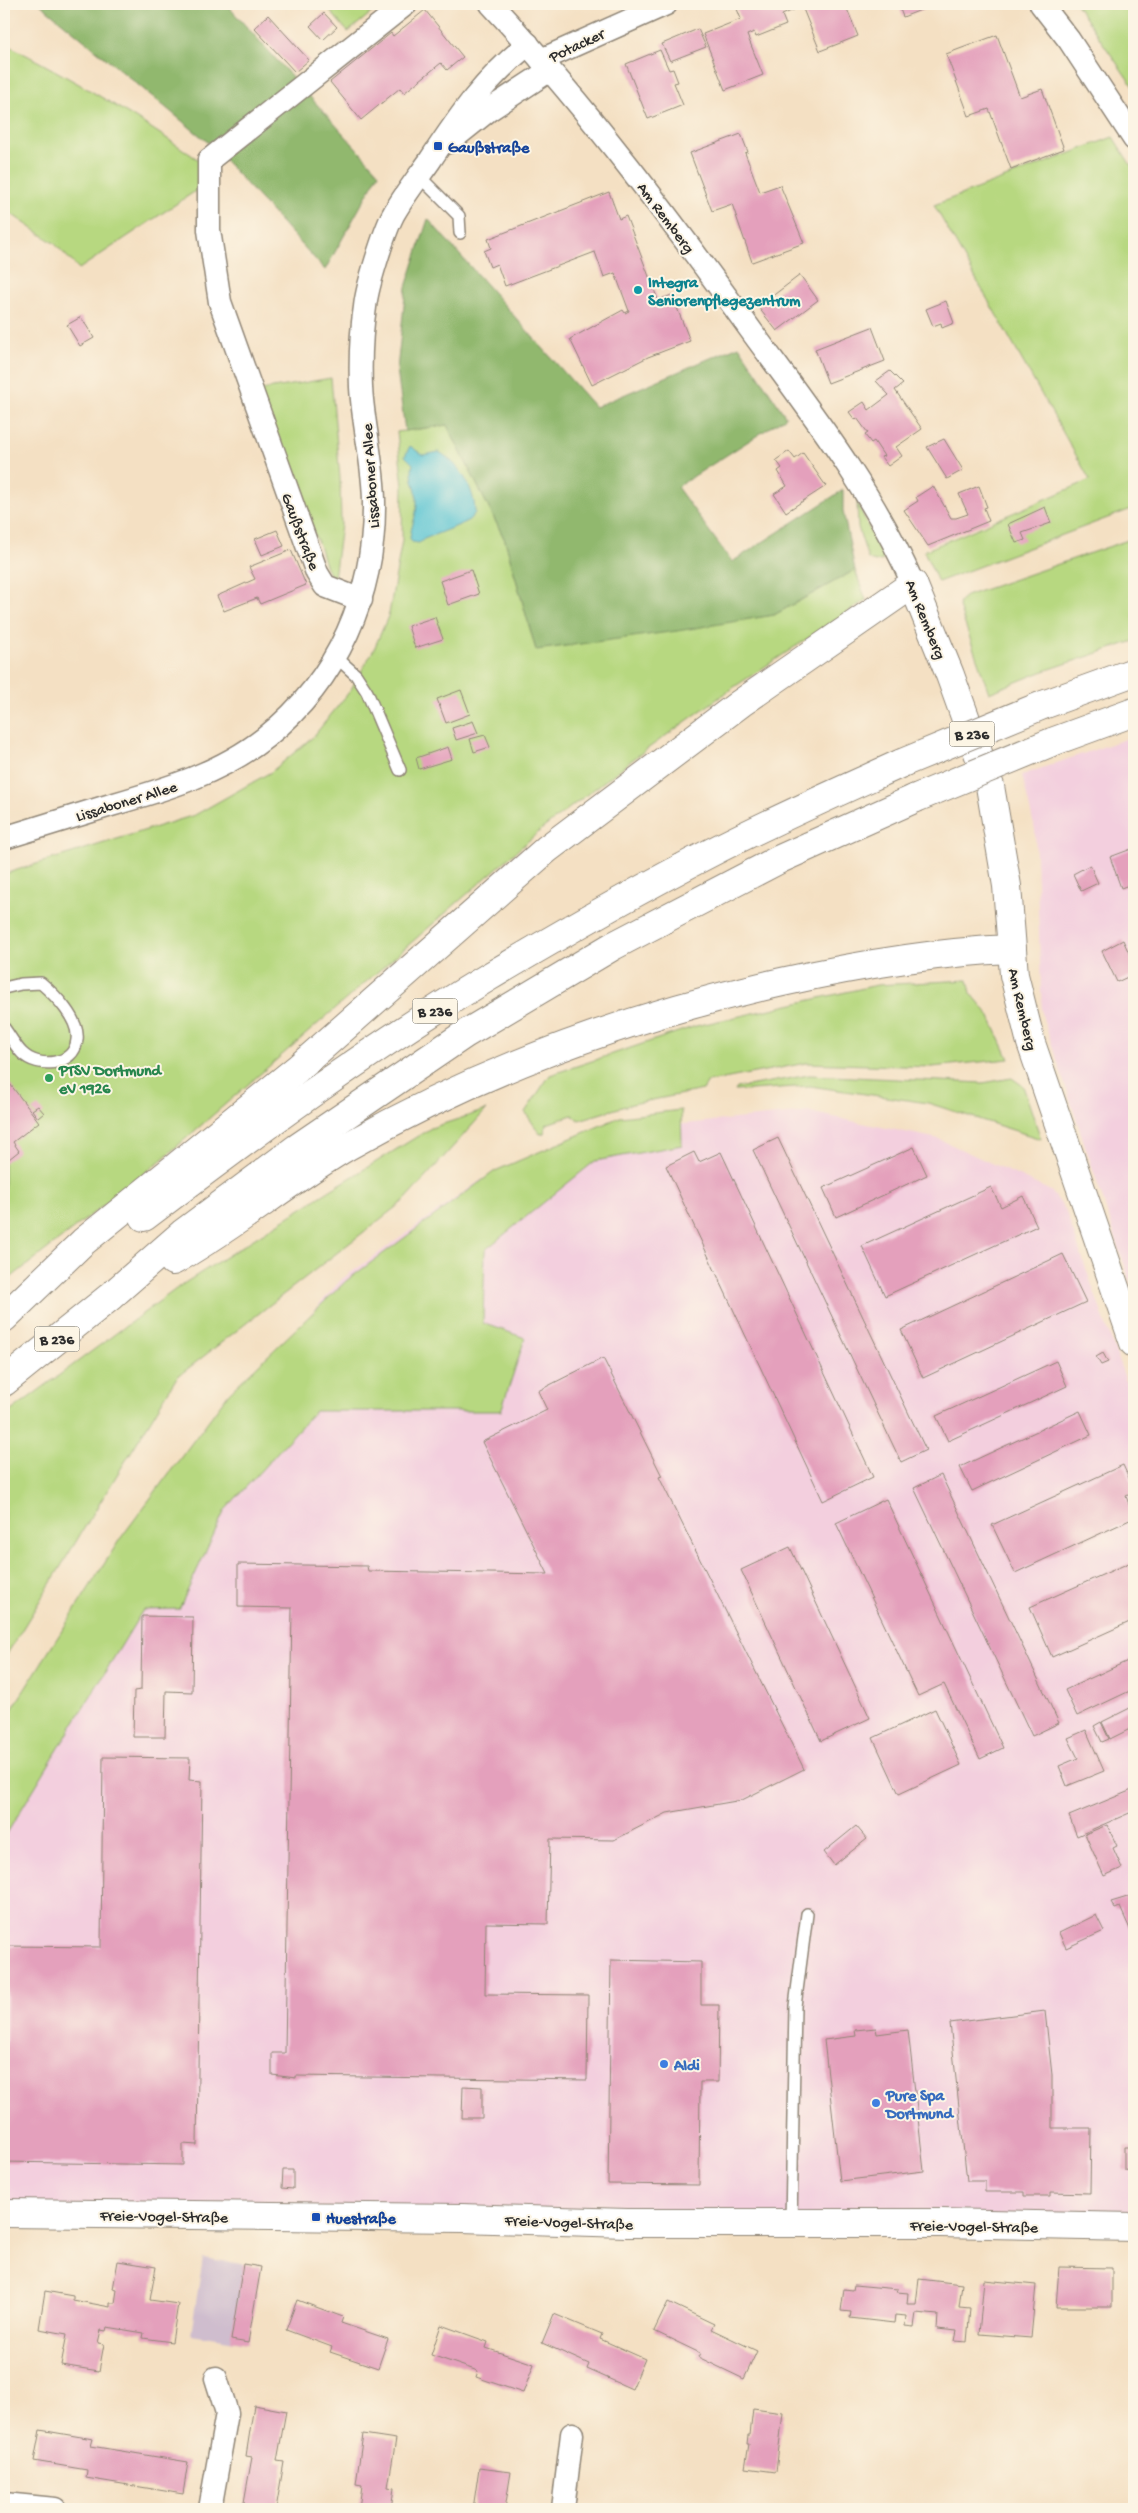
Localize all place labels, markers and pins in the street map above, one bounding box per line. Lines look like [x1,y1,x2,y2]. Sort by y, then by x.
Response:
marker: Gaußstraße [432,140,444,152]
place label: Gaußstraße [448,140,530,159]
place label: Integra Seniorenpflegezentrum [648,275,801,312]
marker: Integra Seniorenpflegezentrum [632,284,644,296]
place label: PTSV Dortmund eV 1926 [58,1063,162,1100]
marker: PTSV Dortmund eV 1926 [43,1072,55,1084]
marker: Aldi [658,2058,670,2070]
place label: Aldi [673,2058,700,2077]
place label: Pure Spa Dortmund [884,2088,954,2125]
marker: Pure Spa Dortmund [870,2097,882,2109]
marker: Huestraße [310,2211,322,2223]
place label: Huestraße [326,2211,397,2230]

